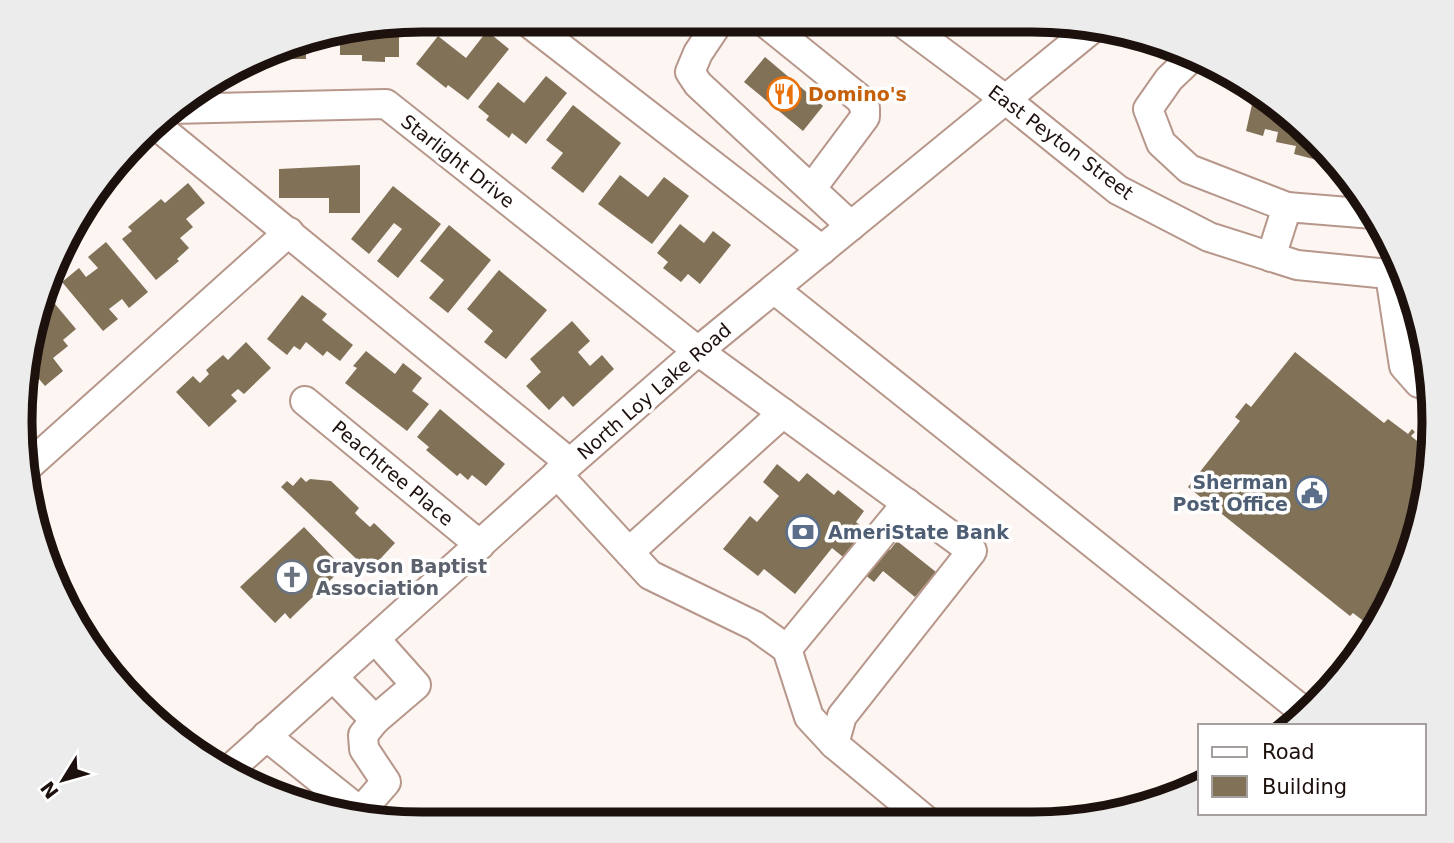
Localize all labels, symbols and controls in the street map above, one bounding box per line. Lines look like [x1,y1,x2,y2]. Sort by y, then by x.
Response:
restaurant icon: Domino's [765,75,803,113]
street label: East Peyton Street [984,80,1138,204]
place label: Domino's [808,83,907,105]
street label: Starlight Drive [397,110,519,212]
street label: North Loy Lake Road [573,318,735,464]
street label: Peachtree Place [328,416,458,530]
place label: Sherman Post Office [1173,471,1288,515]
public building icon: Sherman Post Office [1293,474,1331,512]
bank icon: AmeriState Bank [784,513,822,551]
place label: AmeriState Bank [828,521,1009,543]
place label: Grayson Baptist Association [316,555,487,599]
church icon: Grayson Baptist Association [273,558,311,596]
legend [1198,724,1426,815]
text: Road [1262,740,1315,764]
north arrow [28,745,98,815]
text: Building [1262,775,1347,799]
text: N [36,777,63,803]

